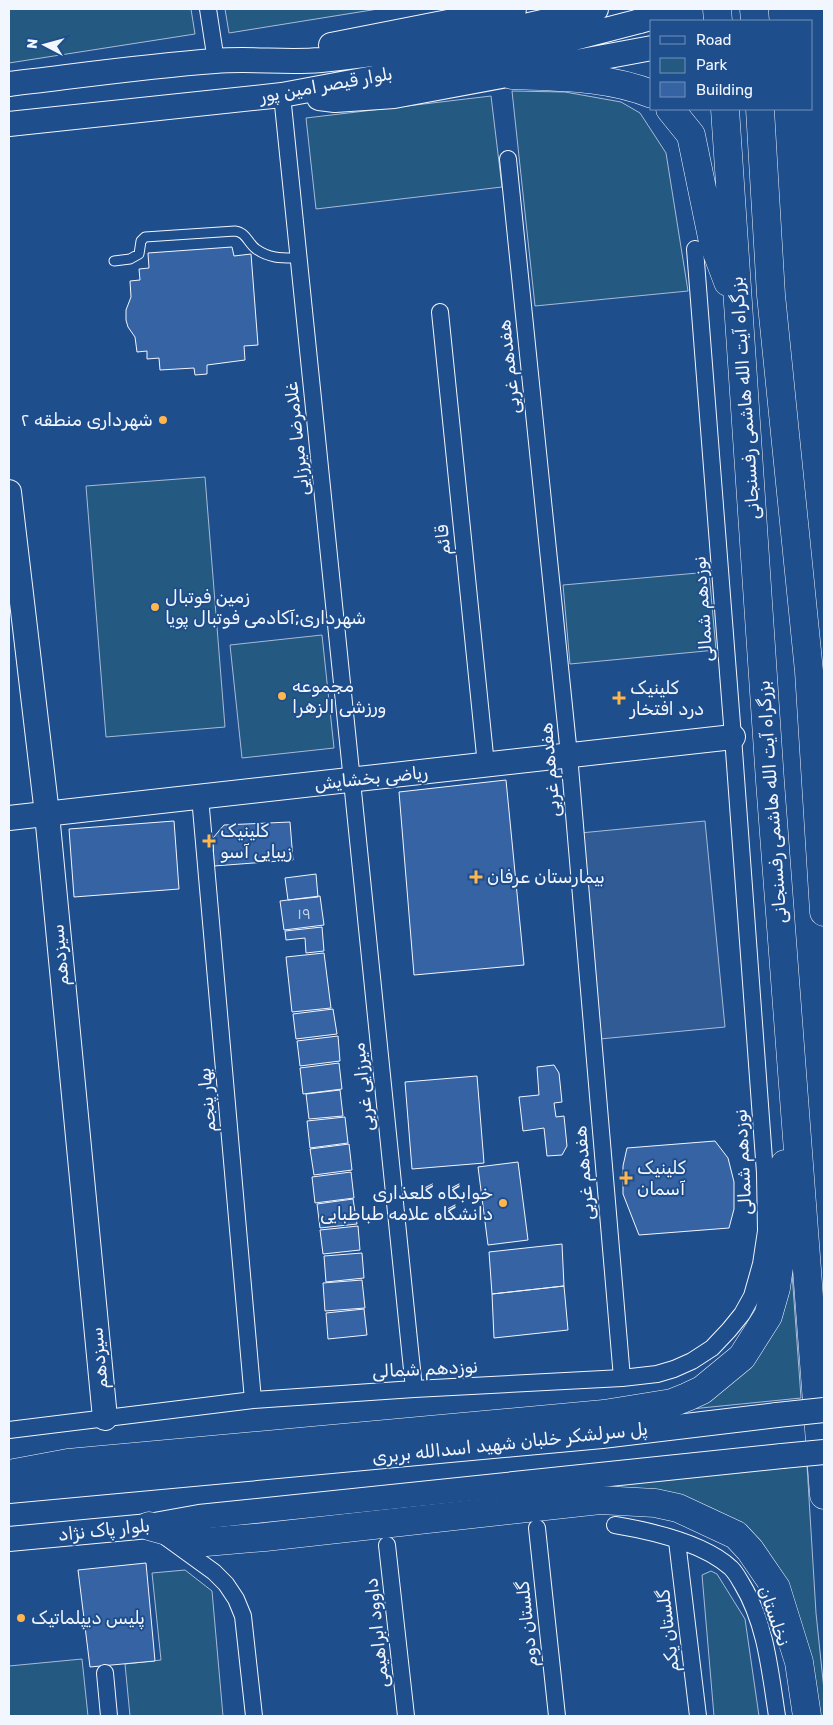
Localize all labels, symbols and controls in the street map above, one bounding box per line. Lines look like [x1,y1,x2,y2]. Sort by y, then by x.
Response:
north arrow [20,20,70,70]
legend [650,20,813,110]
text: Road [696,31,732,49]
text: N [24,38,42,50]
text: Park [696,56,727,74]
street label: بلوار قیصر امین پور [257,62,394,109]
text: Building [696,81,753,99]
street label: بزرگراه آیت الله هاشمی رفسنجانی [726,276,764,520]
street label: هفدهم غربی [493,319,526,415]
street label: غلامرضا میرزایی [280,381,314,497]
place label: شهرداری منطقه ۲ [21,409,153,431]
marker: شهرداری منطقه ۲ [157,414,169,426]
street label: قائم [430,523,457,556]
street label: نوزدهم شمالی [688,555,719,663]
place label: زمین فوتبال شهرداری;آکادمی فوتبال پویا [165,586,366,630]
marker: زمین فوتبال شهرداری;آکادمی فوتبال پویا [149,601,161,613]
place label: مجموعه ورزشی الزهرا [292,675,386,718]
place label: کلینیک درد افتخار [629,677,704,720]
street label: بزرگراه آیت الله هاشمی رفسنجانی [753,680,791,924]
marker: مجموعه ورزشی الزهرا [276,690,288,702]
marker: کلینیک درد افتخار [612,691,626,705]
street label: هفدهم غربی [535,722,566,818]
street label: ریاضی بخشایش [313,761,429,795]
place label: کلینیک زیبایی آسو [220,820,292,863]
marker: کلینیک زیبایی آسو [202,834,216,848]
place label: بیمارستان عرفان [487,866,605,888]
marker: بیمارستان عرفان [469,870,483,884]
house number: ۱۹ [297,905,311,923]
street label: سیزدهم [46,923,75,987]
street label: میرزایی غربی [347,1041,379,1133]
street label: بهار پنجم [193,1067,222,1133]
street label: نوزدهم شمالی [729,1108,758,1216]
street label: هفدهم غربی [569,1125,600,1221]
place label: کلینیک آسمان [637,1157,686,1200]
marker: کلینیک آسمان [619,1171,633,1185]
place label: خوابگاه گلعذاری دانشگاه علامه طباطبایی [320,1182,493,1225]
marker: خوابگاه گلعذاری دانشگاه علامه طباطبایی [497,1197,509,1209]
street label: سیزدهم [85,1326,114,1390]
street label: نوزدهم شمالی [371,1355,479,1384]
street label: پل سرلشکر خلبان شهید اسدالله بربری [371,1418,649,1469]
street label: بلوار پاک نژاد [57,1514,151,1547]
street label: داوود ابراهیمی [360,1577,394,1689]
street label: گلستان دوم [512,1580,542,1668]
street label: نخلستان [753,1583,795,1649]
street label: گلستان یکم [652,1588,685,1674]
place label: پلیس دیپلماتیک [31,1607,145,1630]
marker: پلیس دیپلماتیک [15,1612,27,1624]

